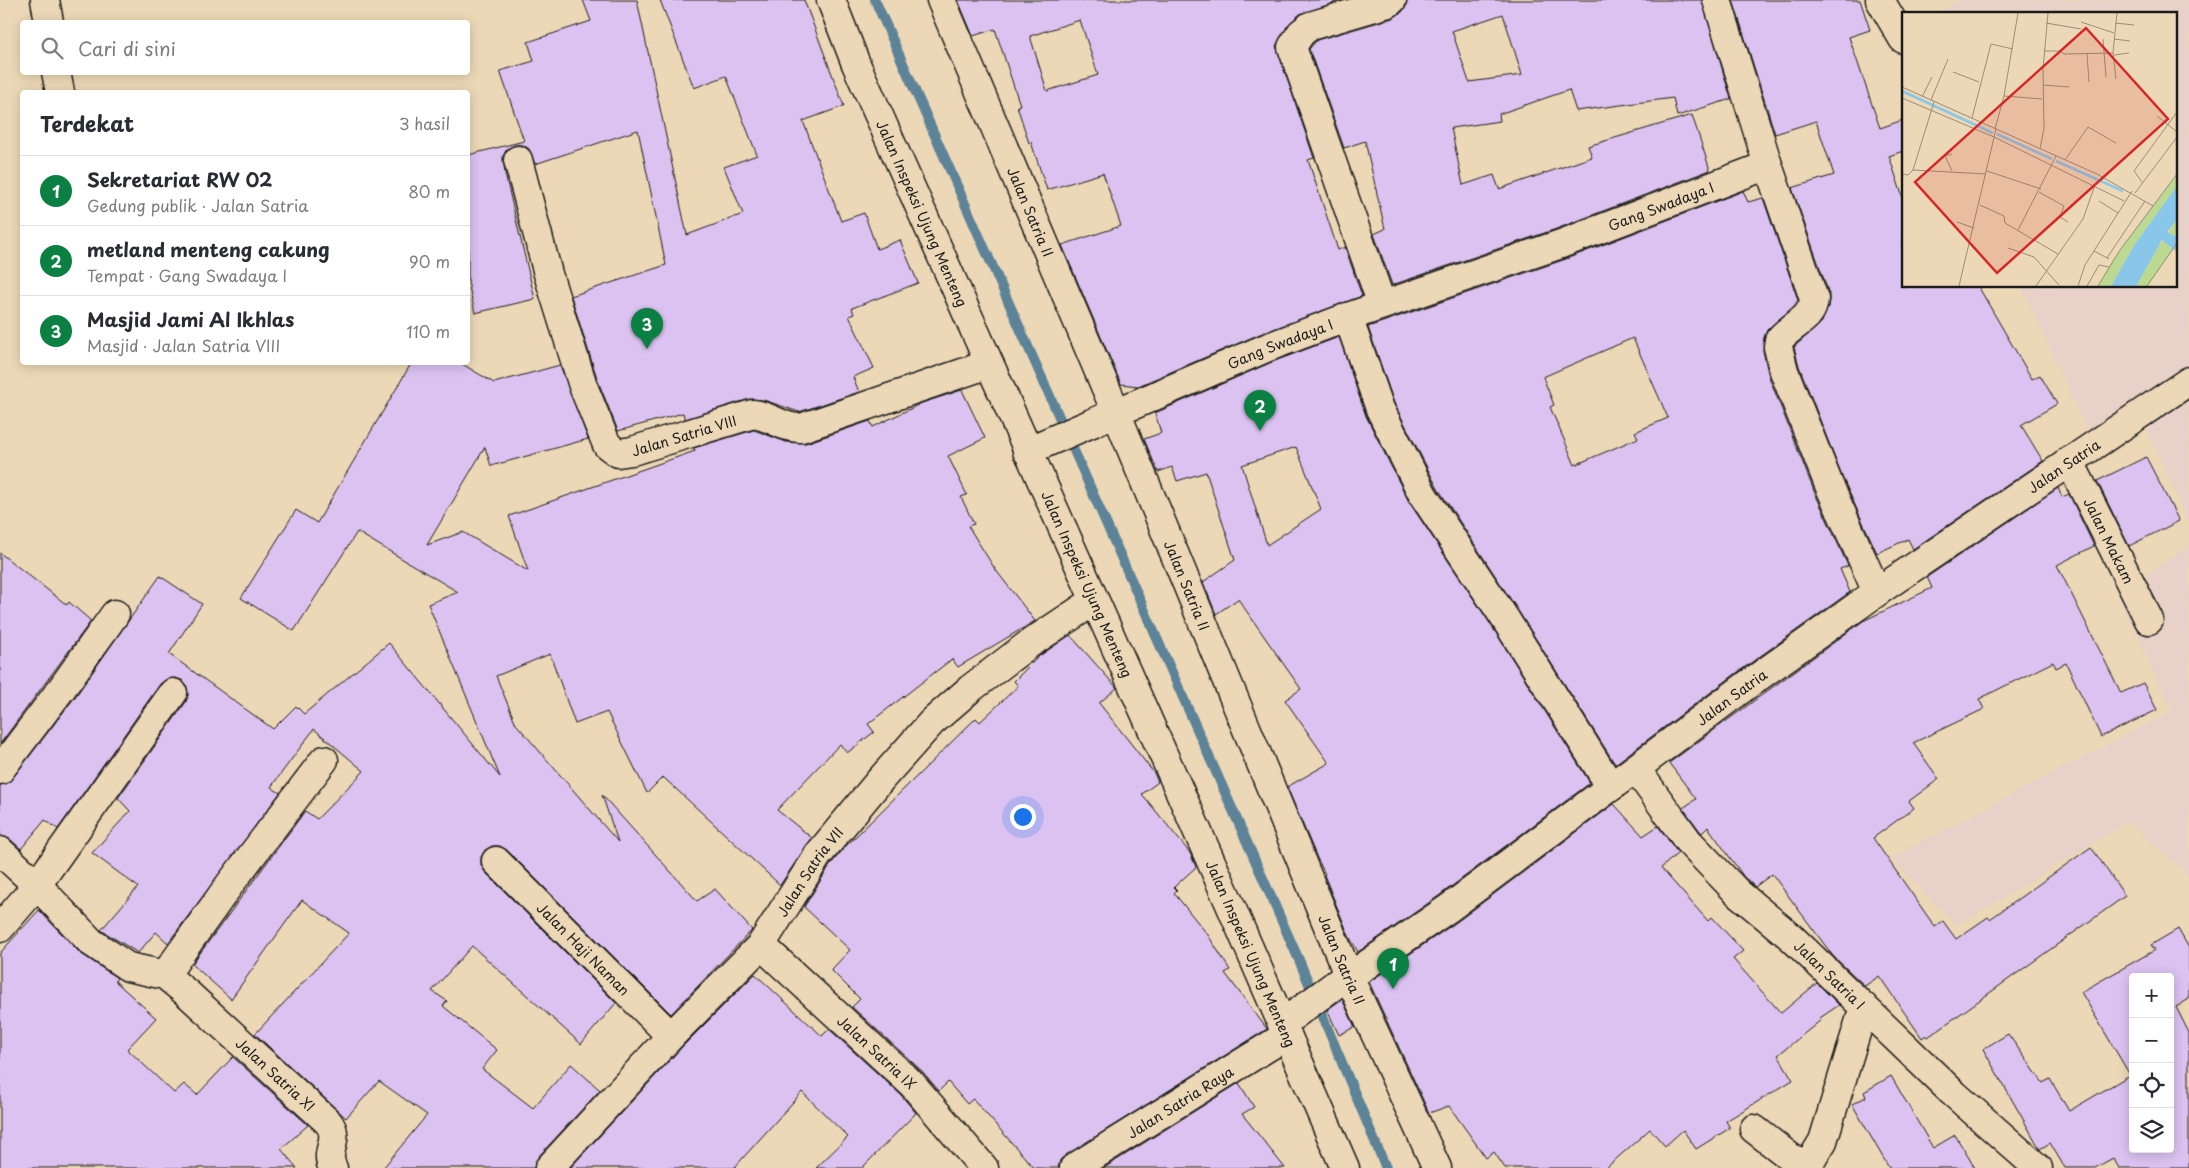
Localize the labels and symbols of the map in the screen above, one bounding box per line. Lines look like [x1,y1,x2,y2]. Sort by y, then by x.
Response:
inset map [1902,12,2176,288]
street label: Jalan Inspeksi Ujung Menteng [872,117,973,310]
street label: Jalan Satria II [1003,163,1059,260]
street label: Gang Swadaya I [1605,176,1717,236]
pin: 3 [631,308,663,349]
street label: Gang Swadaya I [1224,313,1336,374]
pin: 2 [1244,390,1276,431]
street label: Jalan Satria VIII [629,409,739,461]
street label: Jalan Satria [2023,434,2104,498]
street label: Jalan Inspeksi Ujung Menteng [1037,487,1138,681]
street label: Jalan Makam [2079,494,2140,587]
street label: Jalan Satria II [1159,537,1215,634]
street label: Jalan Satria [1692,664,1771,730]
your location [1010,804,1036,830]
street label: Jalan Satria VII [771,822,848,920]
street label: Jalan Inspeksi Ujung Menteng [1201,857,1301,1050]
street label: Jalan Haji Naman [532,897,635,1000]
street label: Jalan Satria II [1314,911,1371,1008]
street label: Jalan Satria I [1790,935,1870,1014]
pin: 1 [1377,948,1409,989]
street label: Jalan Satria IX [833,1010,921,1094]
street label: Jalan Satria XI [231,1032,320,1116]
street label: Jalan Satria Raya [1123,1061,1237,1143]

